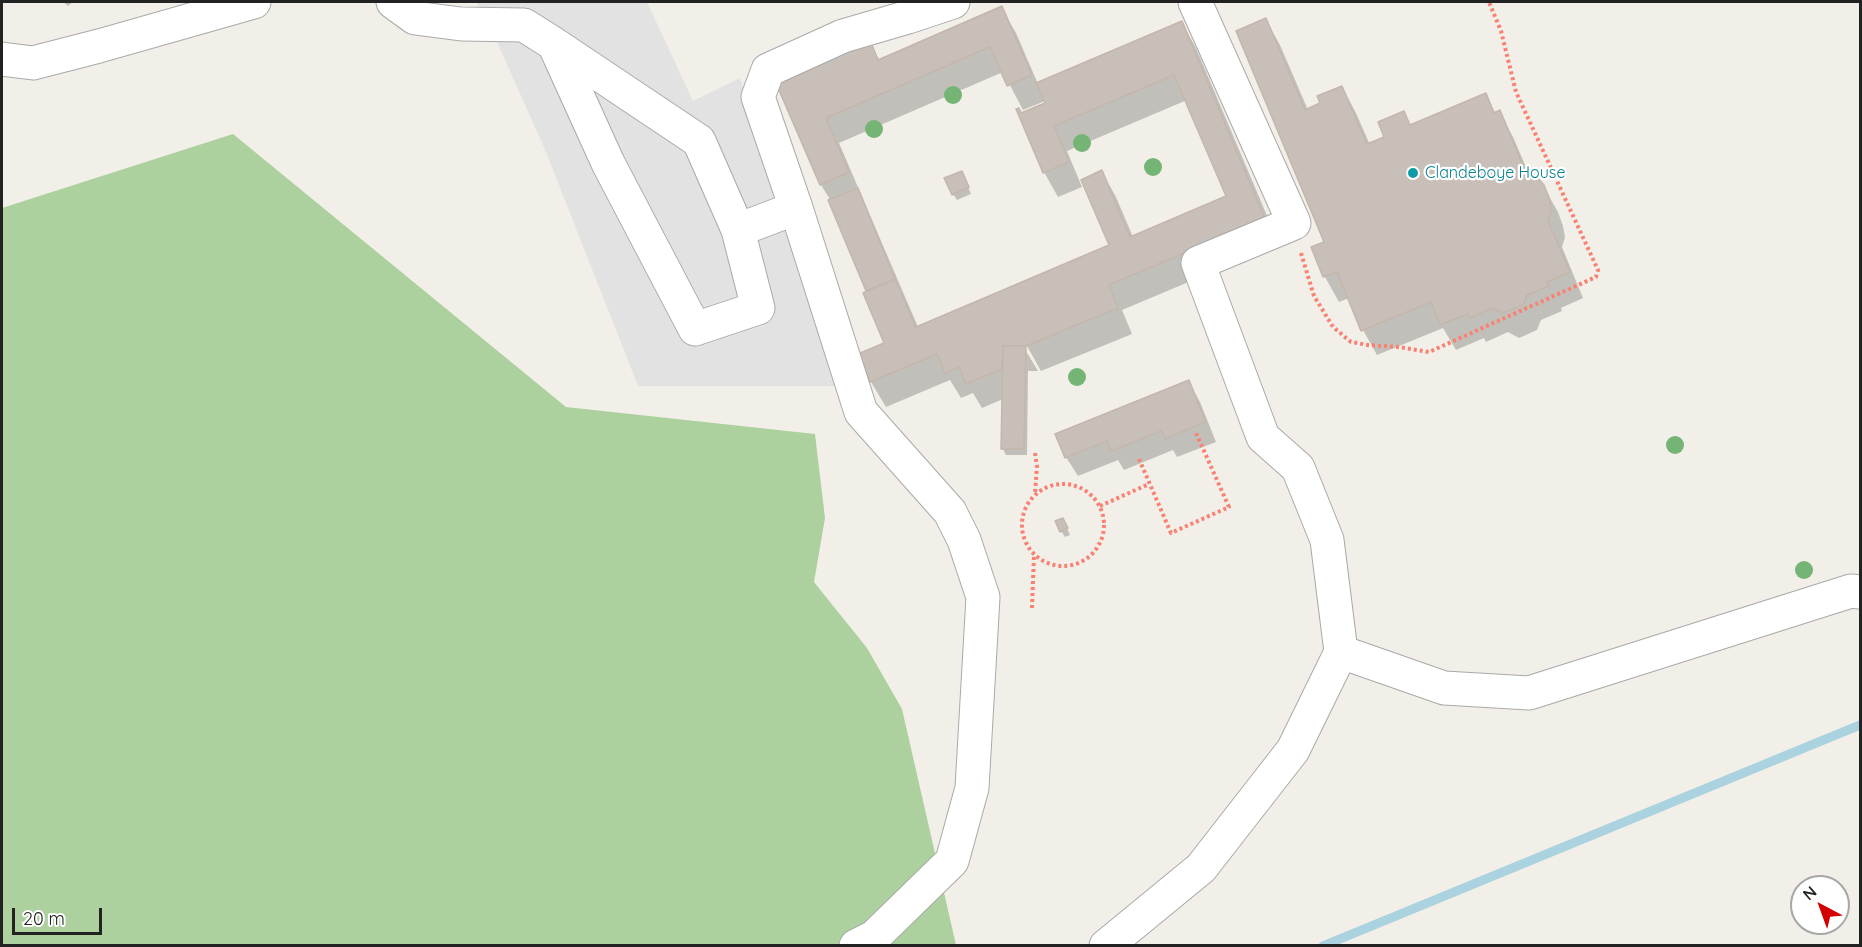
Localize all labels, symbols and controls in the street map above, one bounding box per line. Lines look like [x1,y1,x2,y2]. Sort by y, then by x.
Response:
place label: Clandeboye House [1425,163,1565,183]
marker: Clandeboye House [1406,166,1420,180]
north arrow [1790,875,1850,935]
text: N [1798,882,1820,904]
scale bar [15,896,105,934]
text: 20 m [23,907,65,930]

